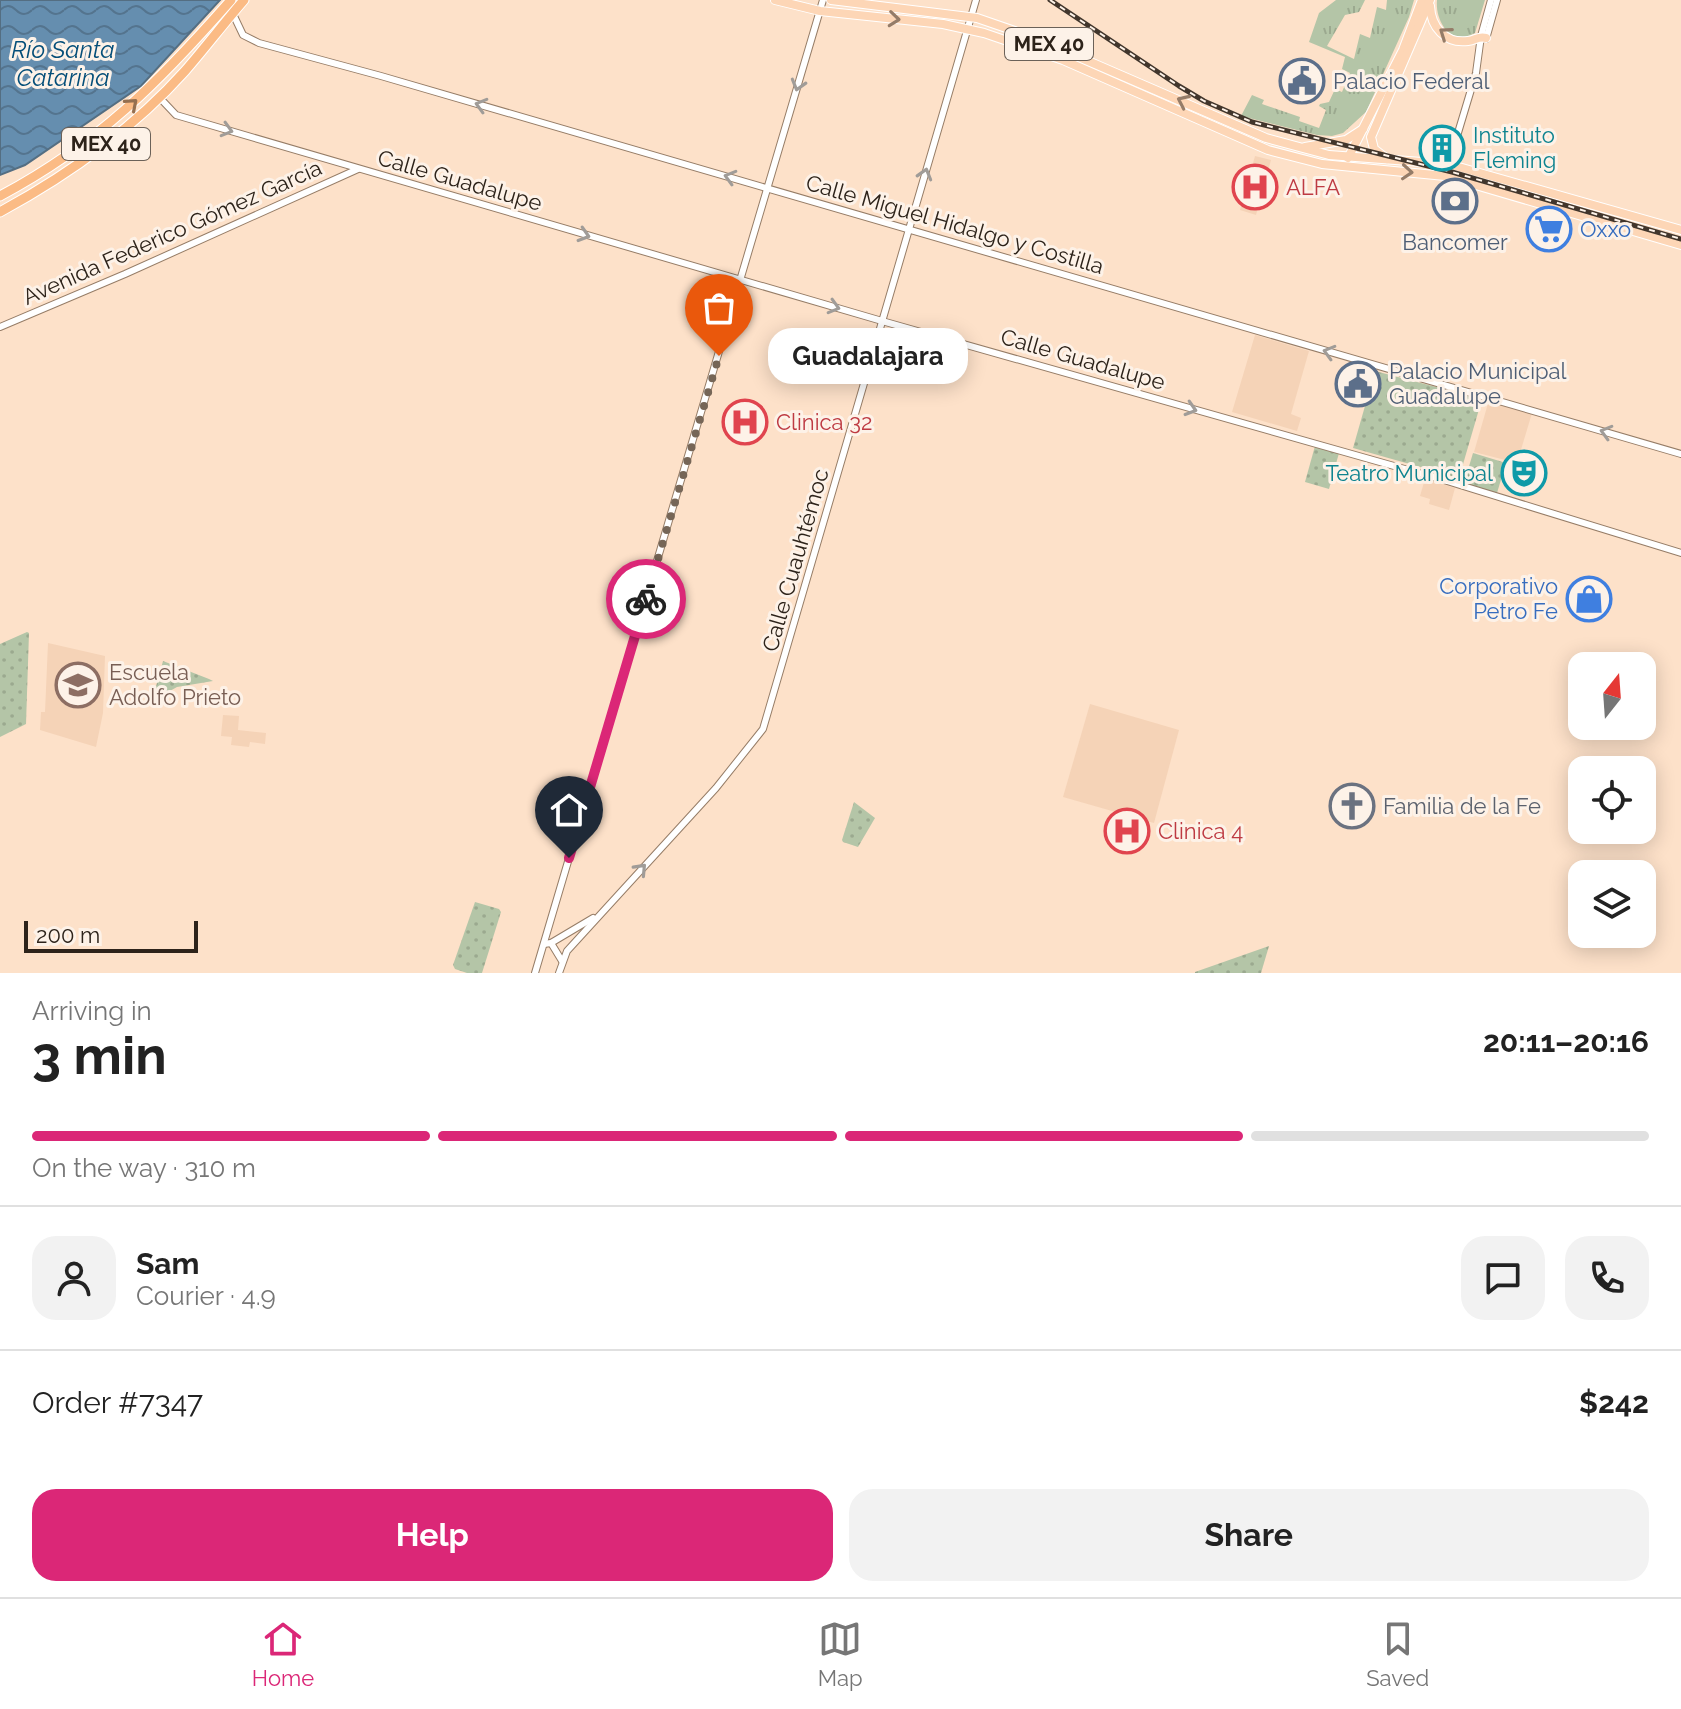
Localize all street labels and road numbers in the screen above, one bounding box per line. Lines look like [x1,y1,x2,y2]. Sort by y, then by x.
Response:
road number: MEX 40 [1005,28,1093,60]
road number: MEX 40 [62,128,150,160]
street label: Calle Guadalupe [375,144,545,216]
street label: Avenida Federico Gómez García [19,154,325,310]
street label: Calle Miguel Hidalgo y Costilla [803,169,1107,279]
street label: Calle Guadalupe [998,323,1168,395]
street label: Calle Cuauhtémoc [756,466,834,654]

